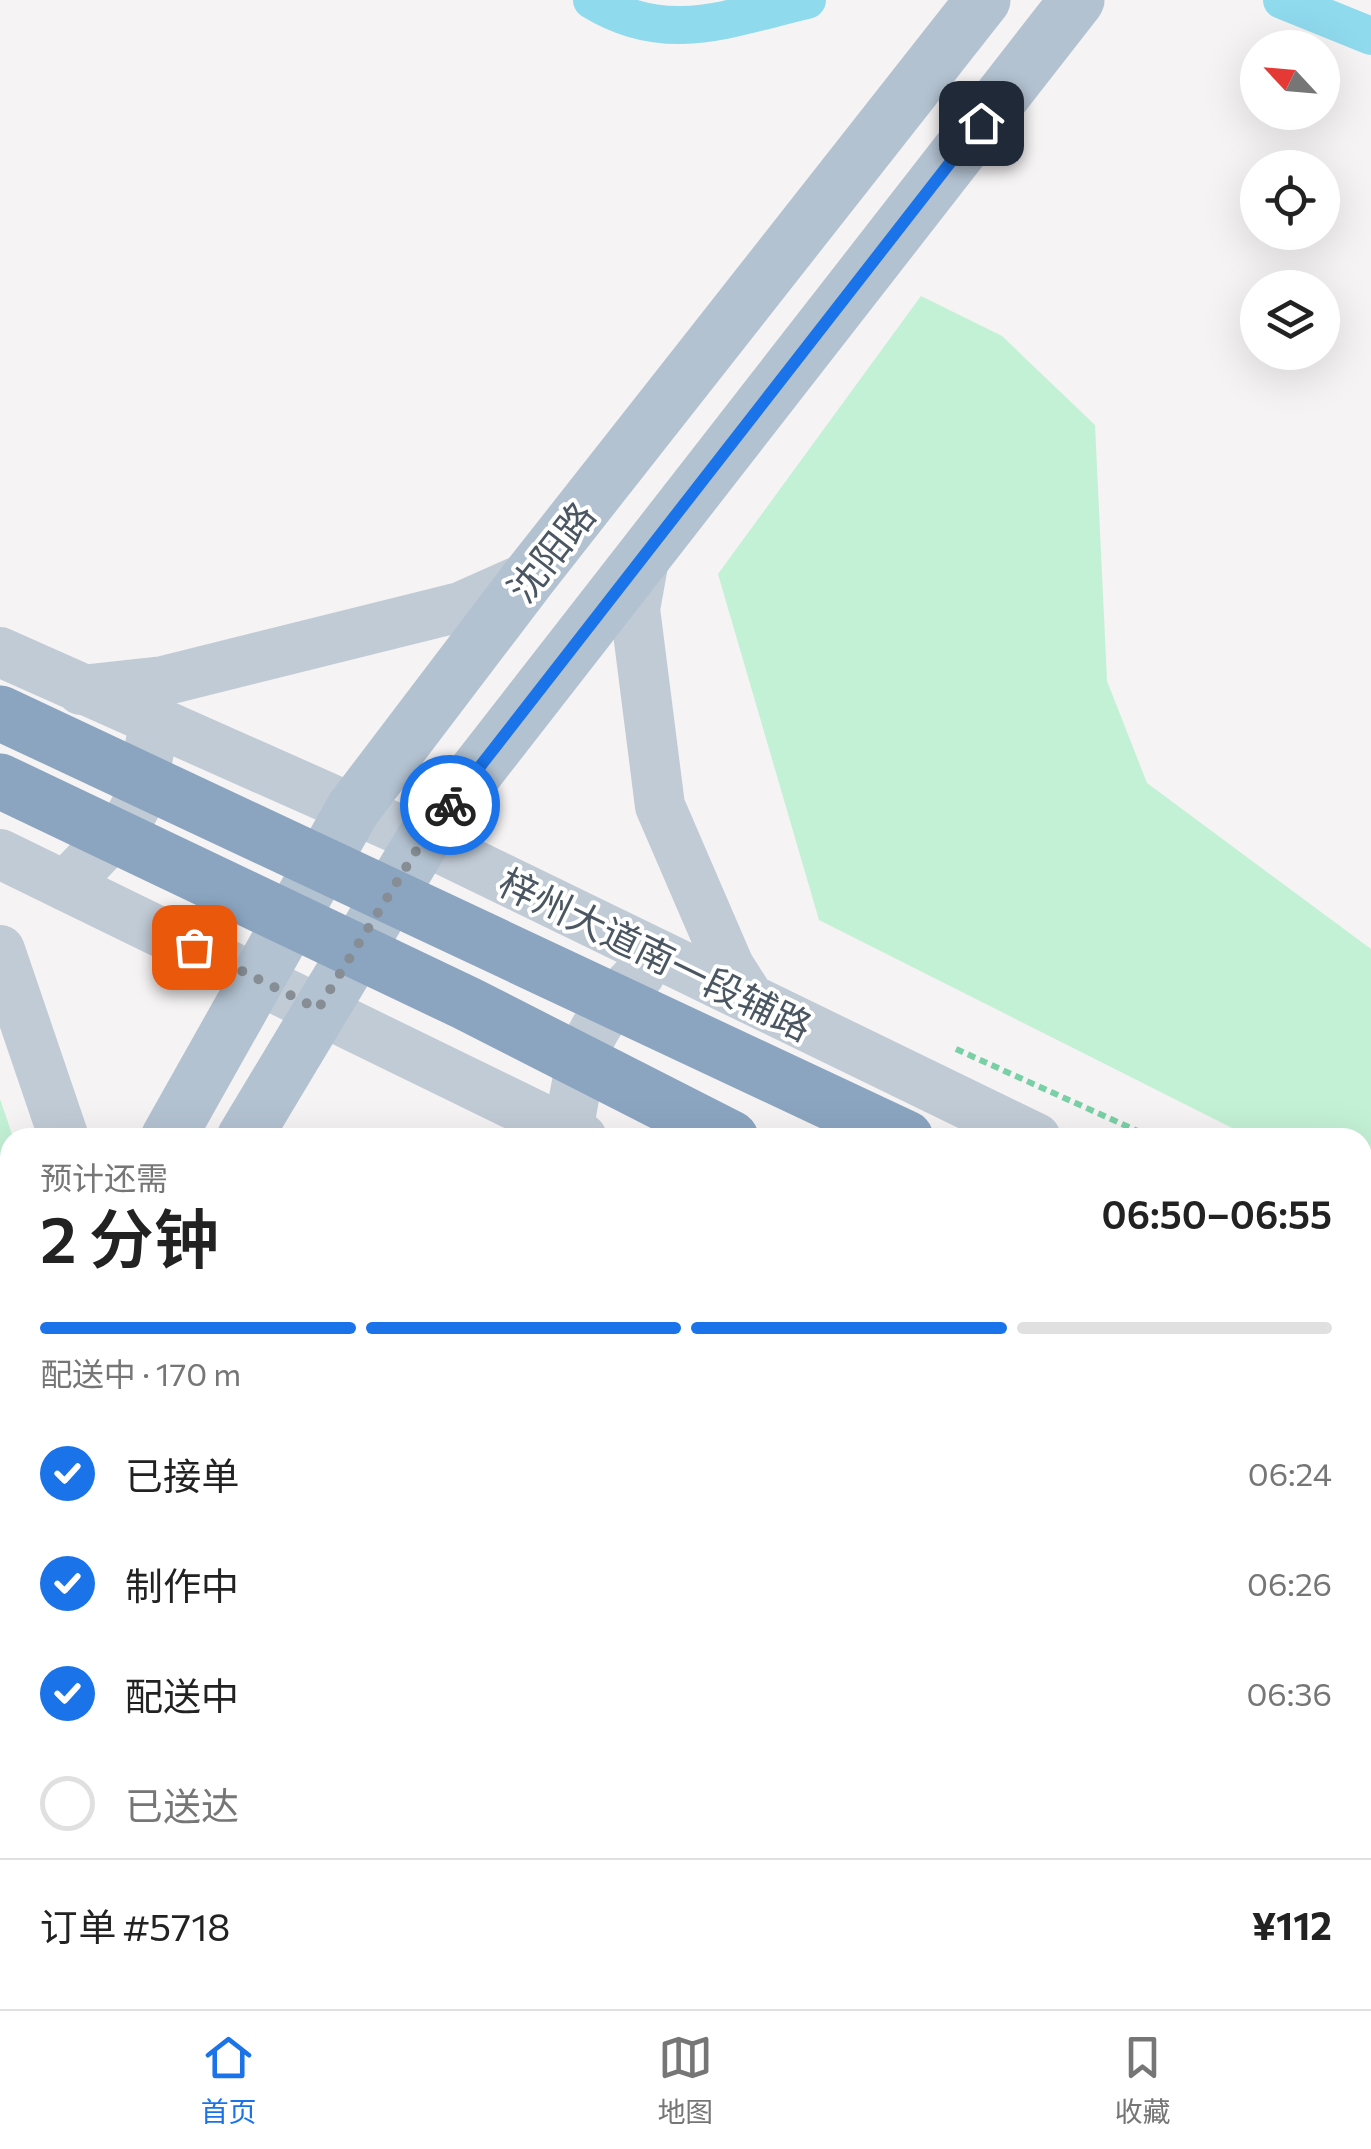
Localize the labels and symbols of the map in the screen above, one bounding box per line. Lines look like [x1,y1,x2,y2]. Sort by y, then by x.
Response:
north arrow [1240,30,1340,130]
pin [939,81,1024,166]
street label: 沈阳路 [496,492,604,610]
courier [400,755,500,855]
street label: 梓州大道南一段辅路 [492,857,820,1049]
pin [152,905,237,990]

